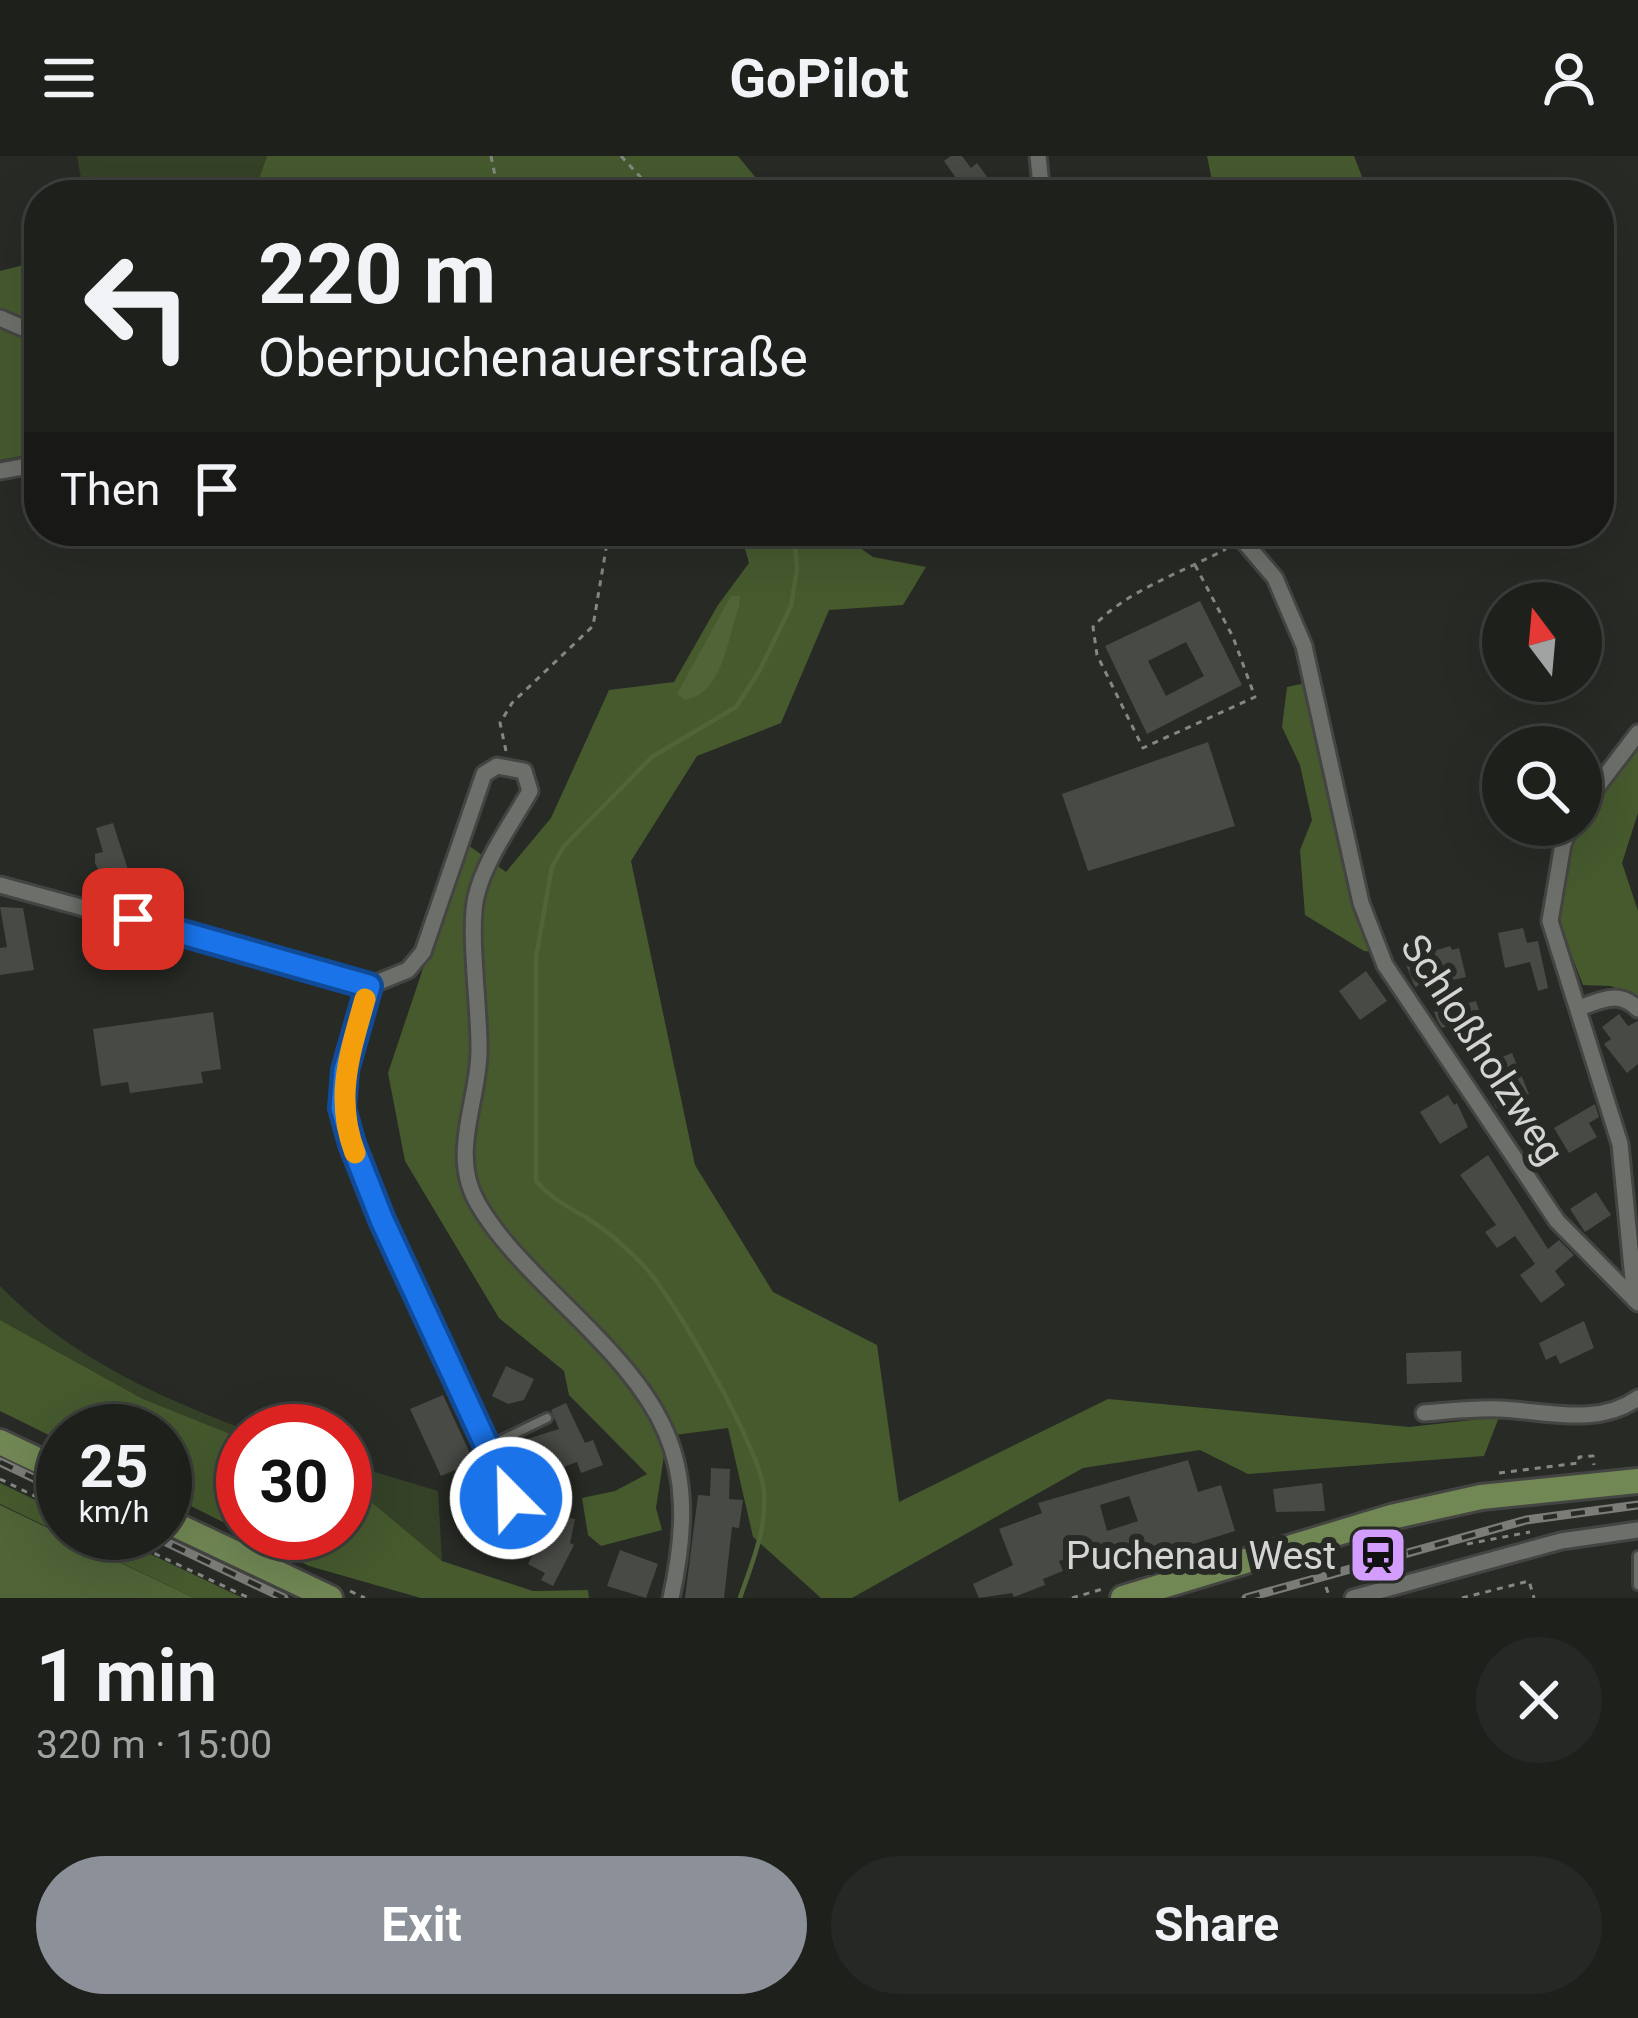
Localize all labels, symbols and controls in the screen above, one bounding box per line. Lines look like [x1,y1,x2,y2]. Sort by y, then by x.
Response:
icon: menu [36,45,102,111]
icon: person [1536,45,1602,111]
text: GoPilot [729,47,909,110]
text: 220 m [258,225,496,324]
icon: left [60,228,216,384]
text: Oberpuchenauerstraße [258,326,808,389]
icon: arrive [184,456,250,522]
text: Then [60,463,160,516]
north arrow [1482,582,1602,702]
map controls [1482,582,1602,846]
button: search [1482,726,1602,846]
pin [82,868,184,970]
icon: arrive [100,886,166,952]
street label: Schloßholzweg [1391,926,1573,1173]
speed limit sign: 30 [216,1404,372,1560]
text: 25 [80,1431,148,1502]
position arrow [448,1435,574,1561]
text: km/h [79,1494,149,1529]
station icon: Puchenau West [1347,1524,1409,1586]
place label: Puchenau West [1066,1533,1336,1579]
text: 1 min [36,1634,217,1719]
button: close [1476,1637,1602,1763]
text: 320 m · 15:00 [36,1722,272,1768]
button: Exit [36,1856,807,1994]
button: Share [831,1856,1602,1994]

